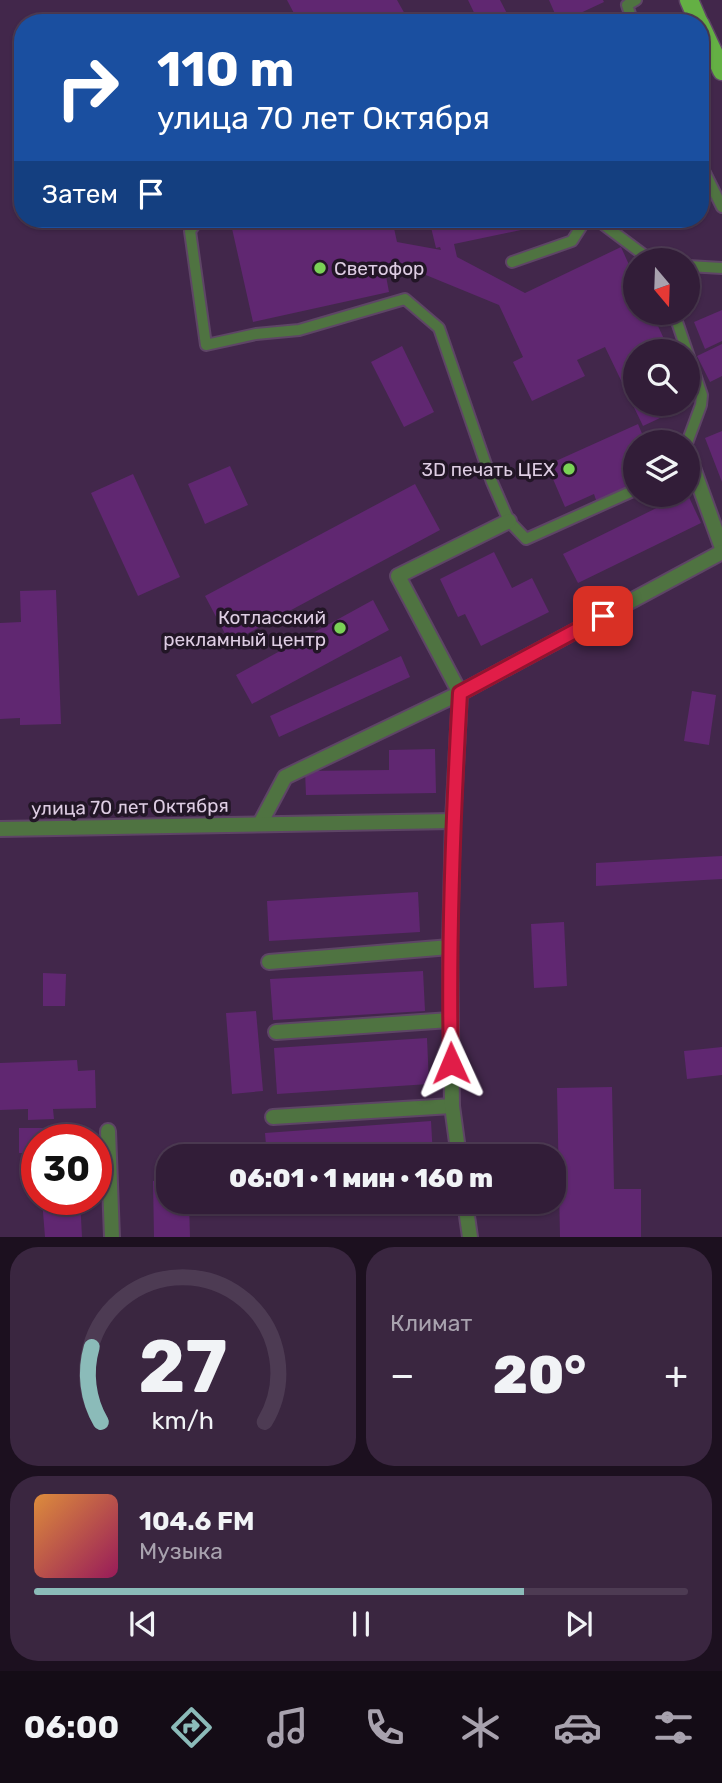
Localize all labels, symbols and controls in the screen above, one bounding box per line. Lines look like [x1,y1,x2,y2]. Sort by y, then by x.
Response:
text: 110 m [157,40,294,98]
icon: right [42,42,133,133]
text: улица 70 лет Октября [157,99,490,137]
icon: arrive [132,175,170,213]
text: Затем [42,179,118,210]
north arrow [623,248,700,326]
map controls [623,248,700,507]
place label: Светофор [334,257,424,280]
marker: Светофор [312,260,328,276]
button: search [623,339,700,416]
button: layers [623,430,700,507]
place label: 3D печать ЦЕХ [422,458,555,481]
marker: 3D печать ЦЕХ [561,461,577,477]
pin [573,586,633,646]
icon: arrive [584,597,622,635]
place label: Котласский рекламный центр [163,606,326,651]
marker: Котласский рекламный центр [332,620,348,636]
street label: улица 70 лет Октября [31,794,229,820]
position arrow [414,1026,488,1100]
speed limit sign: 30 [21,1124,112,1215]
text: 06:01 · 1 мин · 160 m [229,1163,493,1194]
text: Климат [390,1309,472,1337]
text: 27 [138,1325,228,1411]
text: 20° [493,1344,586,1406]
text: − [390,1352,415,1398]
text: + [664,1352,688,1398]
text: km/h [152,1406,214,1435]
text: 104.6 FM [139,1506,254,1537]
text: Музыка [139,1537,223,1565]
icon: previous [124,1605,162,1643]
icon: pause [342,1605,380,1643]
icon: next [560,1605,598,1643]
icon: directions [167,1703,216,1752]
icon: music [263,1703,312,1752]
icon: phone [360,1703,409,1752]
icon: climate [456,1703,505,1752]
icon: car [553,1703,602,1752]
icon: filters [649,1703,698,1752]
text: 06:00 [24,1708,119,1746]

